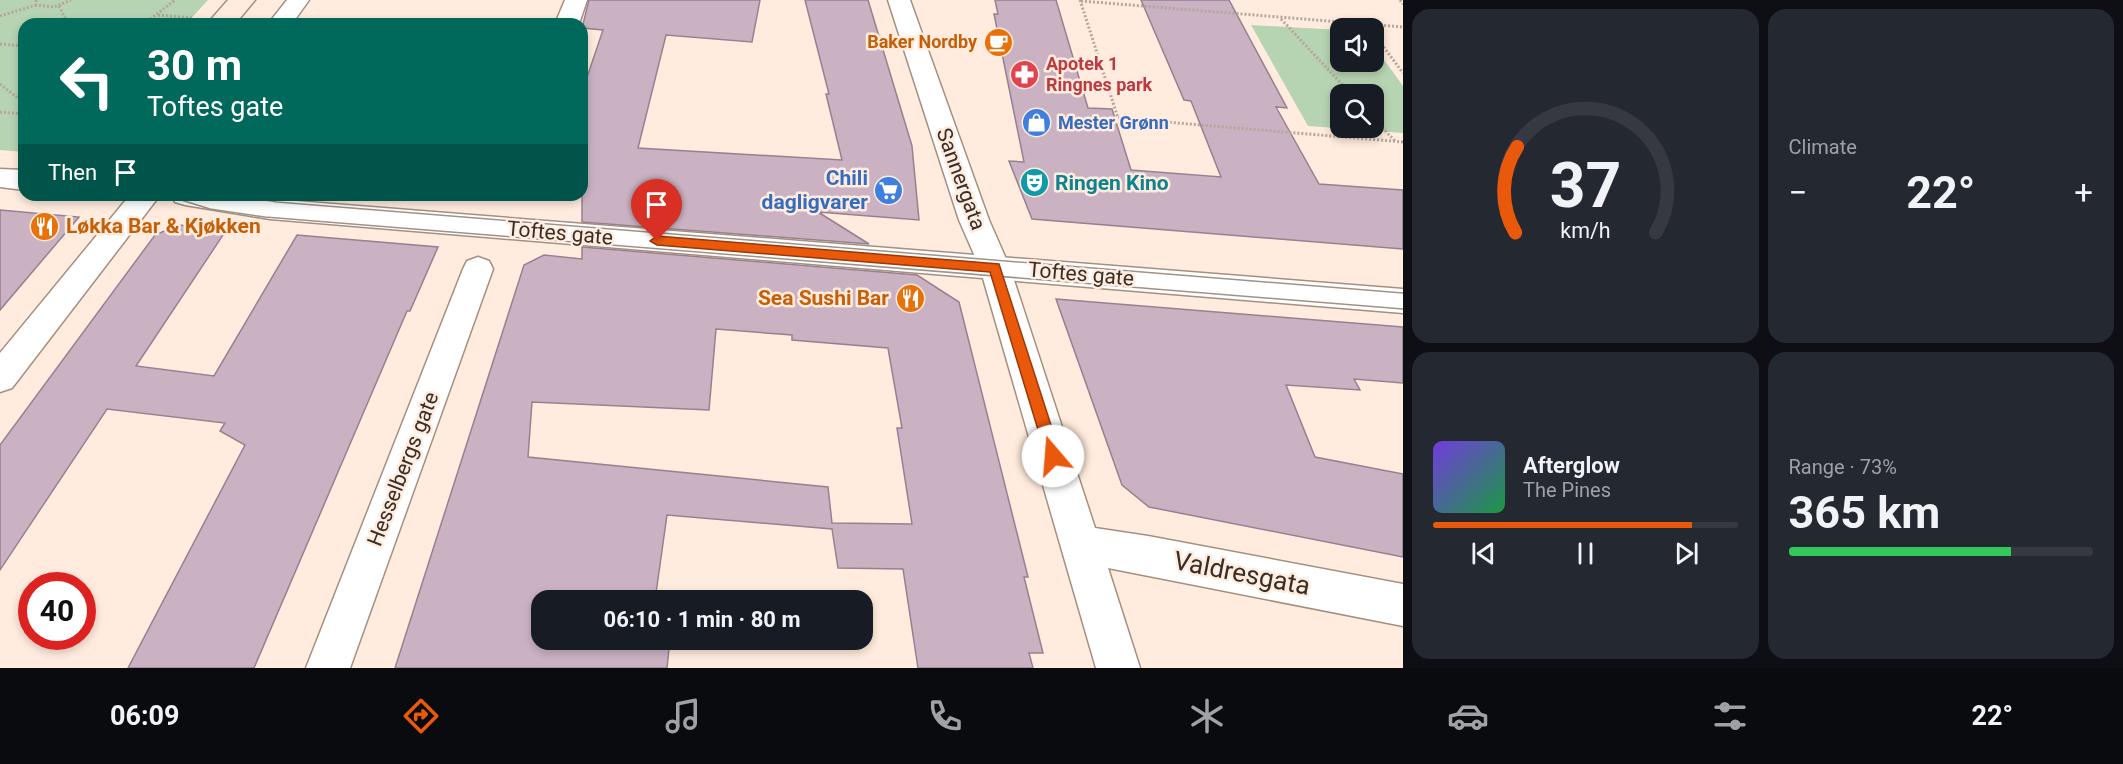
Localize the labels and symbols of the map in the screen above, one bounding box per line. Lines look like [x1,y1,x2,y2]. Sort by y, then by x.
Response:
cafe icon: Baker Nordby [982,26,1014,58]
place label: Baker Nordby [867,31,978,52]
place label: Apotek 1 Ringnes park [1046,53,1153,95]
pharmacy icon: Apotek 1 Ringnes park [1009,58,1041,90]
shop icon: Mester Grønn [1021,107,1053,139]
place label: Mester Grønn [1058,112,1169,133]
street label: Sannergata [931,125,991,233]
place label: Chili dagligvarer [762,166,868,214]
theatre icon: Ringen Kino [1018,167,1050,199]
place label: Ringen Kino [1055,171,1169,195]
supermarket icon: Chili dagligvarer [873,174,905,206]
pin [631,179,682,241]
restaurant icon: Løkka Bar & Kjøkken [29,210,61,242]
place label: Løkka Bar & Kjøkken [66,214,261,238]
street label: Toftes gate [506,216,614,250]
street label: Toftes gate [1027,257,1135,291]
restaurant icon: Sea Sushi Bar [894,282,926,314]
place label: Sea Sushi Bar [758,286,889,310]
street label: Hesselbergs gate [363,389,443,549]
position arrow [1021,424,1085,488]
street label: Valdresgata [1171,545,1313,601]
speed limit sign: 40 [18,572,96,650]

